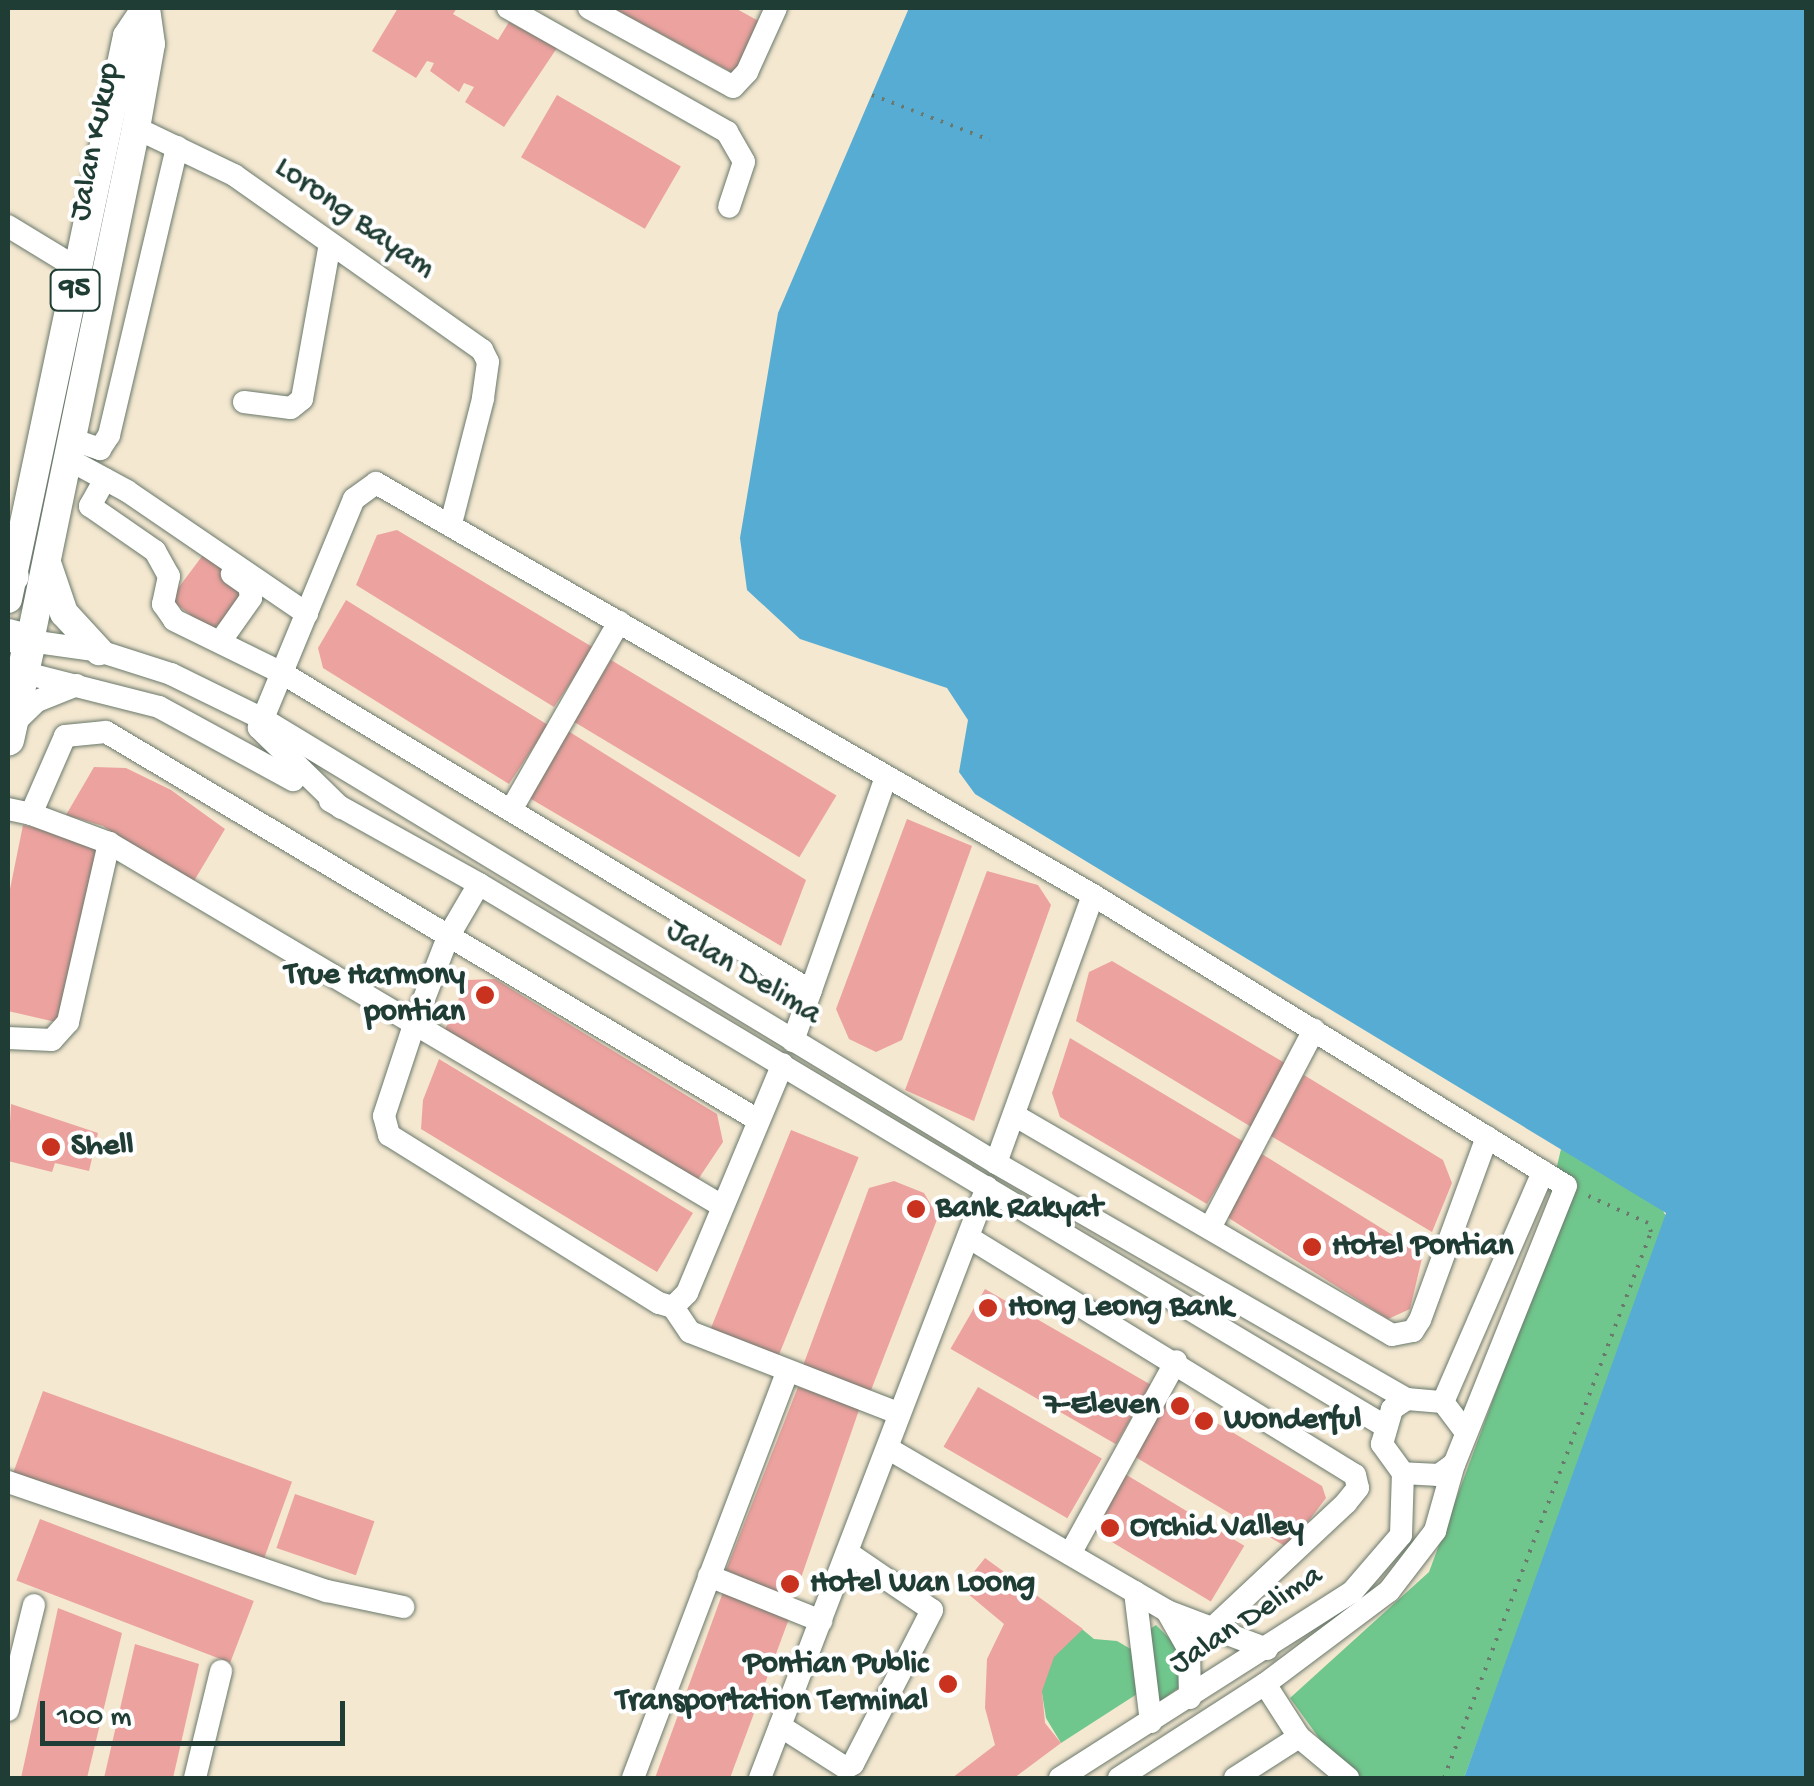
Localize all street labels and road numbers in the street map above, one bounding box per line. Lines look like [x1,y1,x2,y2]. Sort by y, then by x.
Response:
street label: Jalan Kukup [62,60,130,224]
street label: Lorong Bayam [266,149,442,289]
road number: 95 [48,265,102,315]
street label: Jalan Delima [658,912,828,1034]
street label: Jalan Delima [1164,1557,1330,1685]

